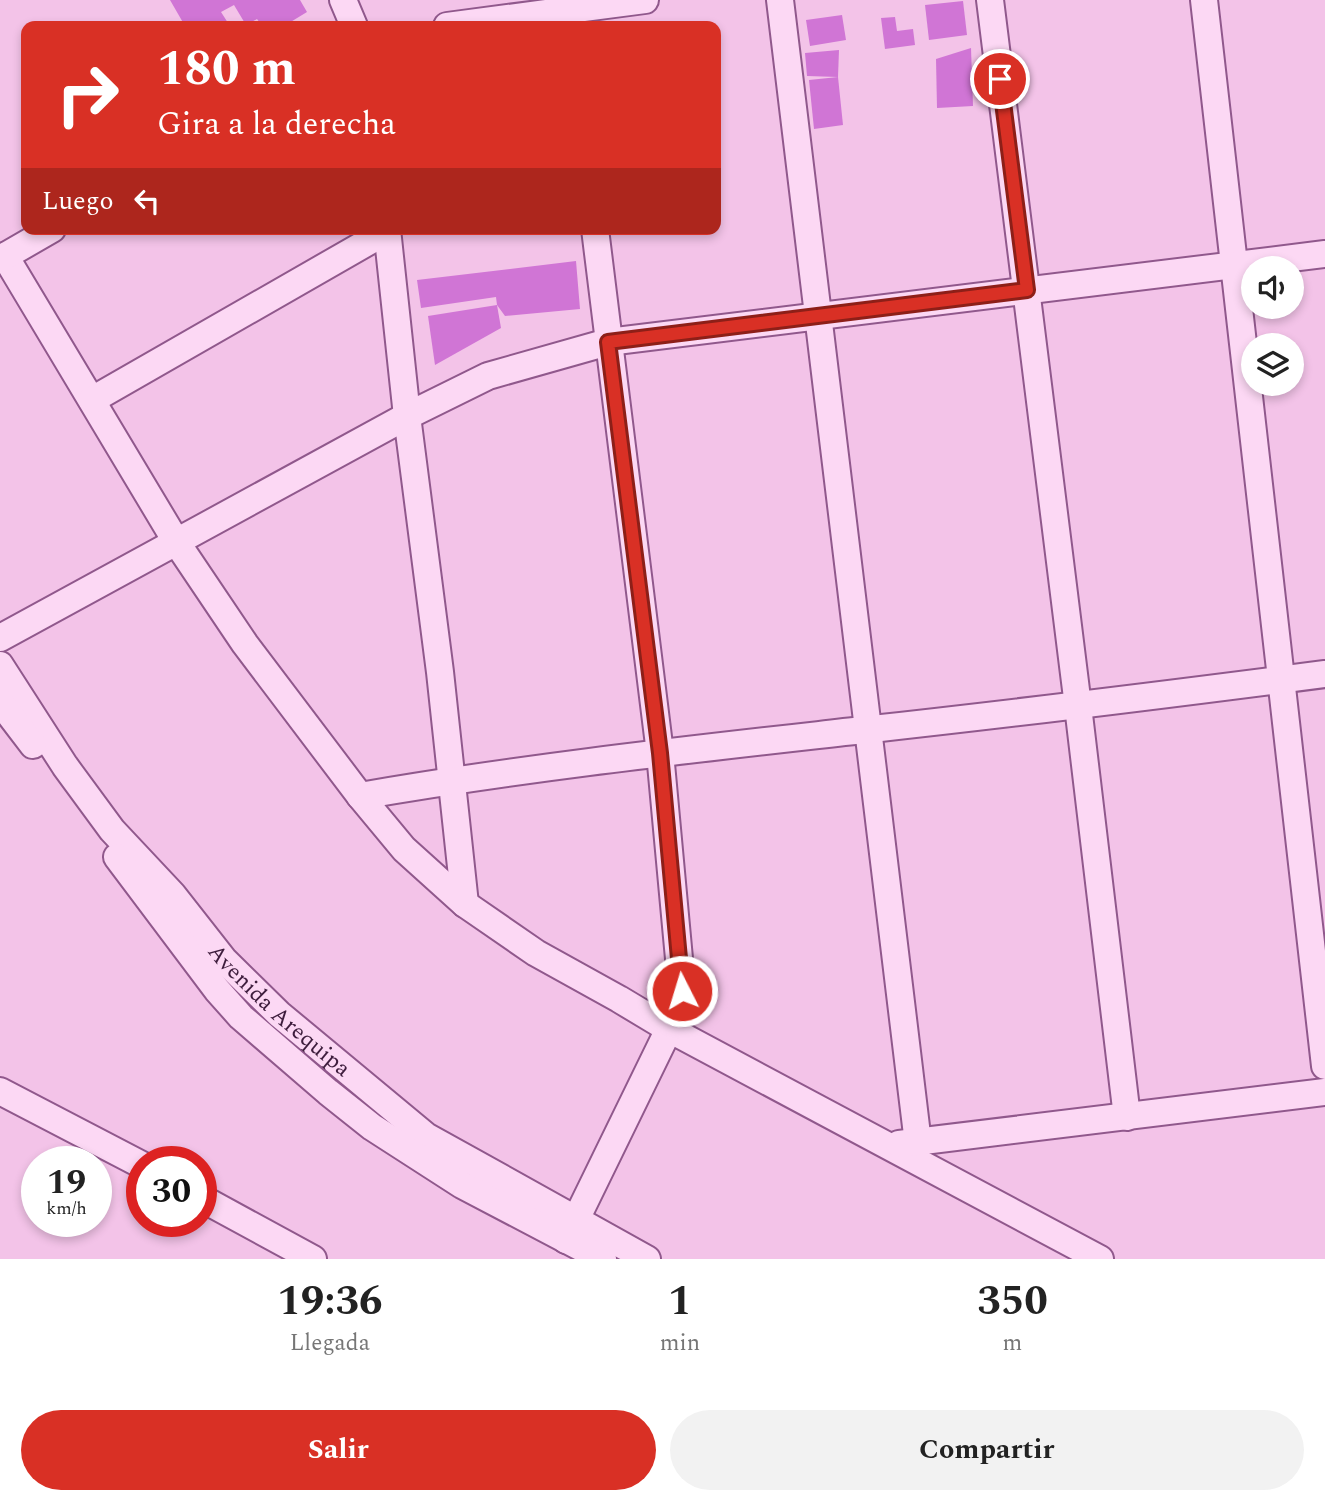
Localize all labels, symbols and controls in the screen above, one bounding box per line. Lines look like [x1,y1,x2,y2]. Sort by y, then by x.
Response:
text: 180 m [157,32,296,107]
icon: right [42,49,133,140]
pin [970,49,1030,109]
icon: arrive [981,60,1019,98]
text: Gira a la derecha [157,100,396,149]
text: Luego [42,181,114,221]
icon: left [128,182,166,220]
map controls [1241,256,1304,396]
button: sound [1241,256,1304,319]
button: layers [1241,333,1304,396]
street label: Avenida Arequipa [198,937,358,1086]
position arrow [645,954,719,1028]
speed limit sign: 30 [126,1146,217,1237]
text: 19 [47,1156,86,1209]
text: km/h [46,1195,87,1222]
text: 19:36 [277,1270,383,1333]
text: 1 [668,1270,692,1333]
text: 350 [977,1270,1048,1333]
text: Llegada [290,1326,370,1361]
text: min [660,1326,700,1361]
text: m [1003,1326,1022,1361]
button: Salir [21,1410,656,1490]
button: Compartir [670,1410,1304,1490]

